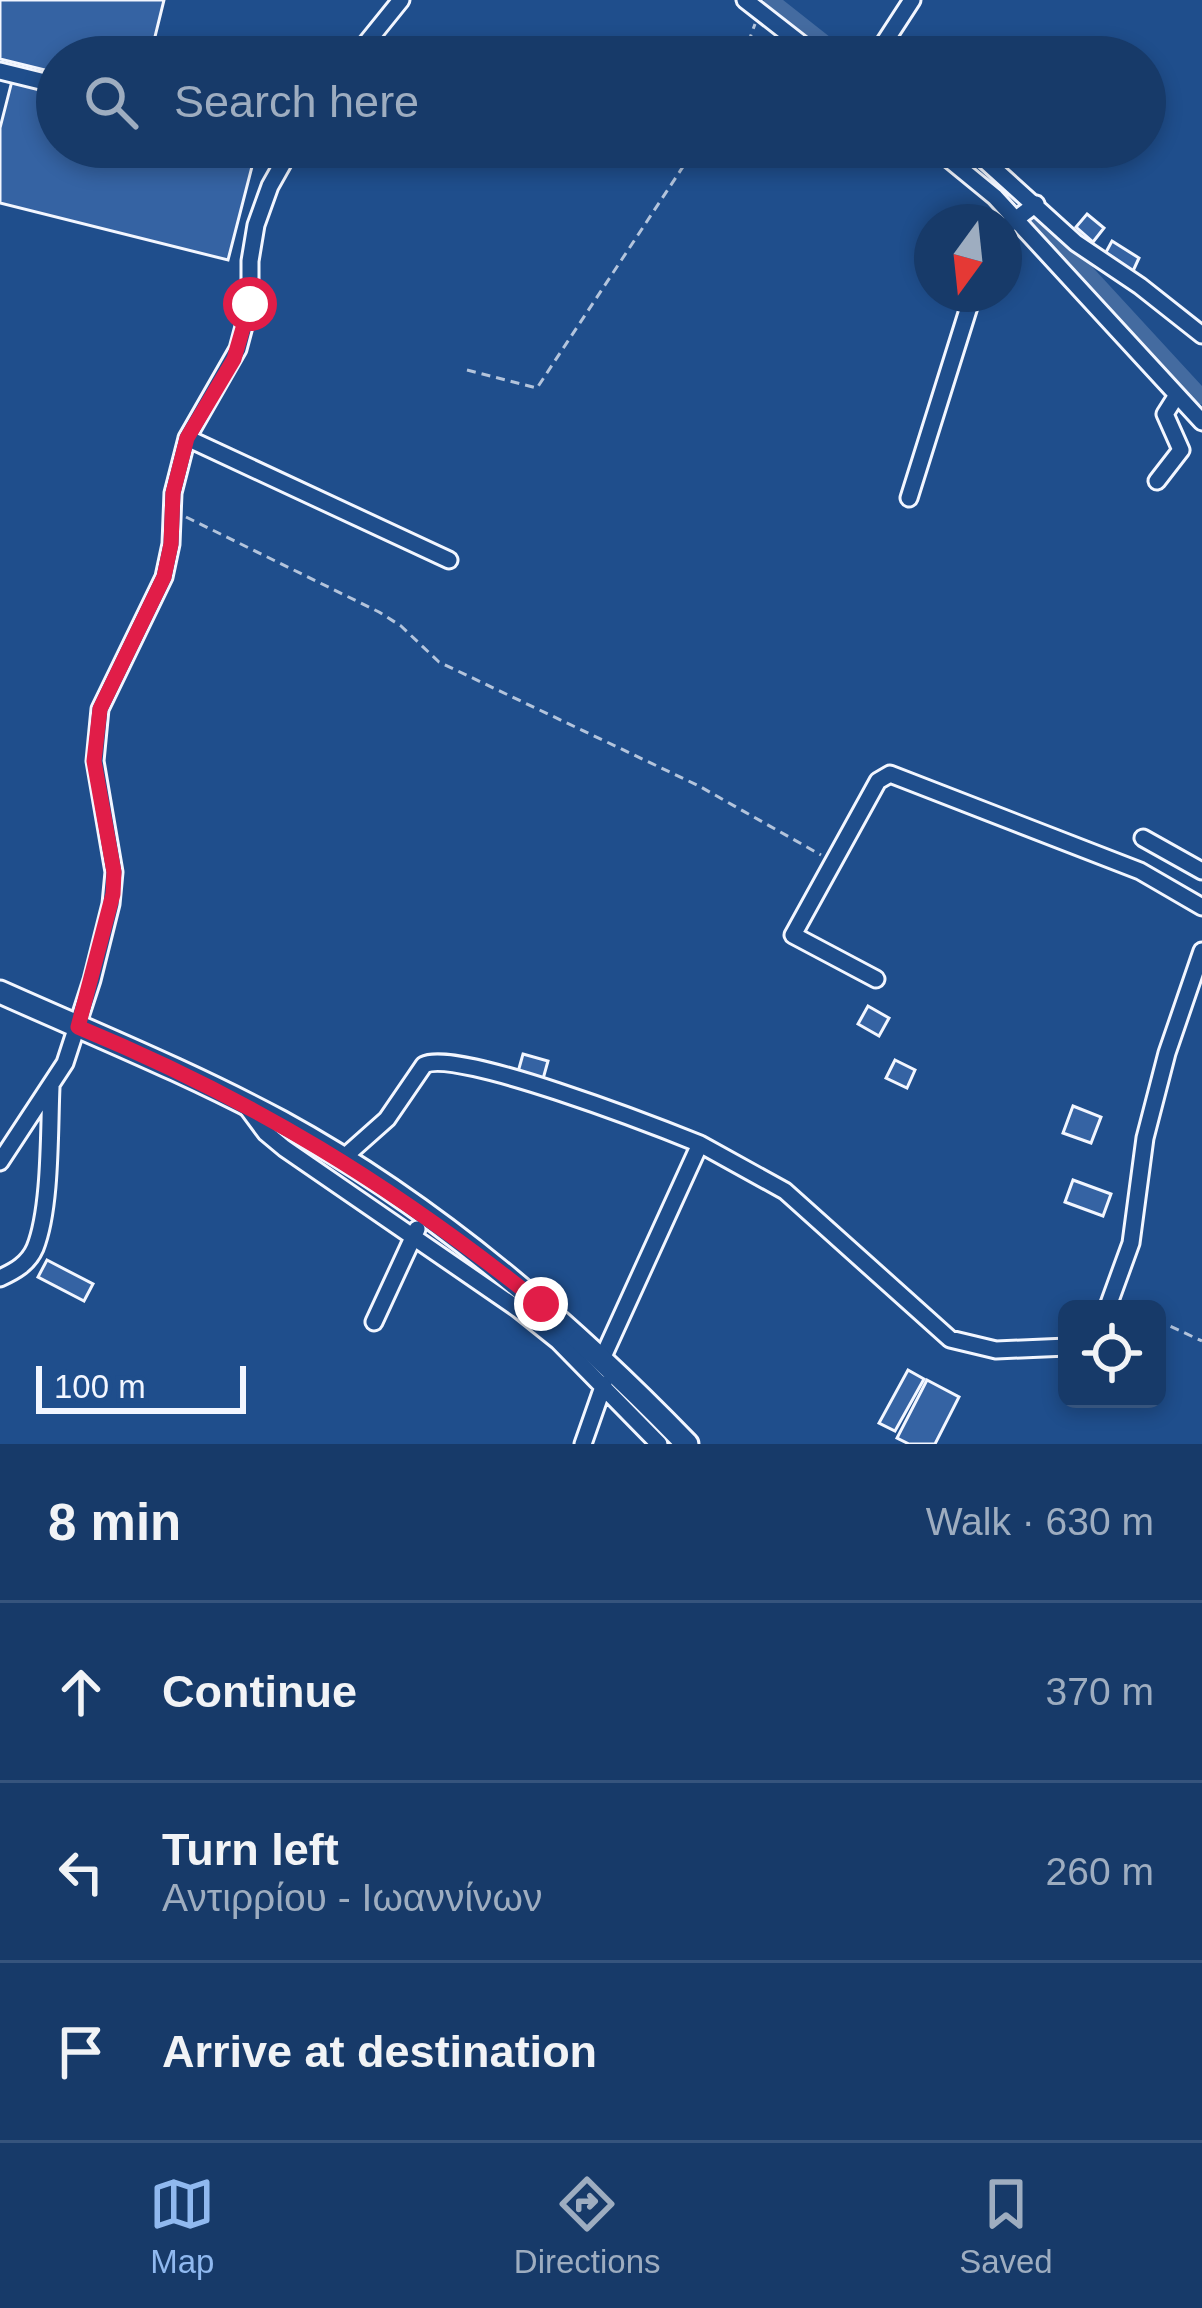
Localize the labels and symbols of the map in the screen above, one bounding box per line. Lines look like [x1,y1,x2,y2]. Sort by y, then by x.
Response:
north arrow [914,204,1022,312]
route start [223,277,277,331]
route end [514,1277,568,1331]
scale bar [36,1360,246,1413]

